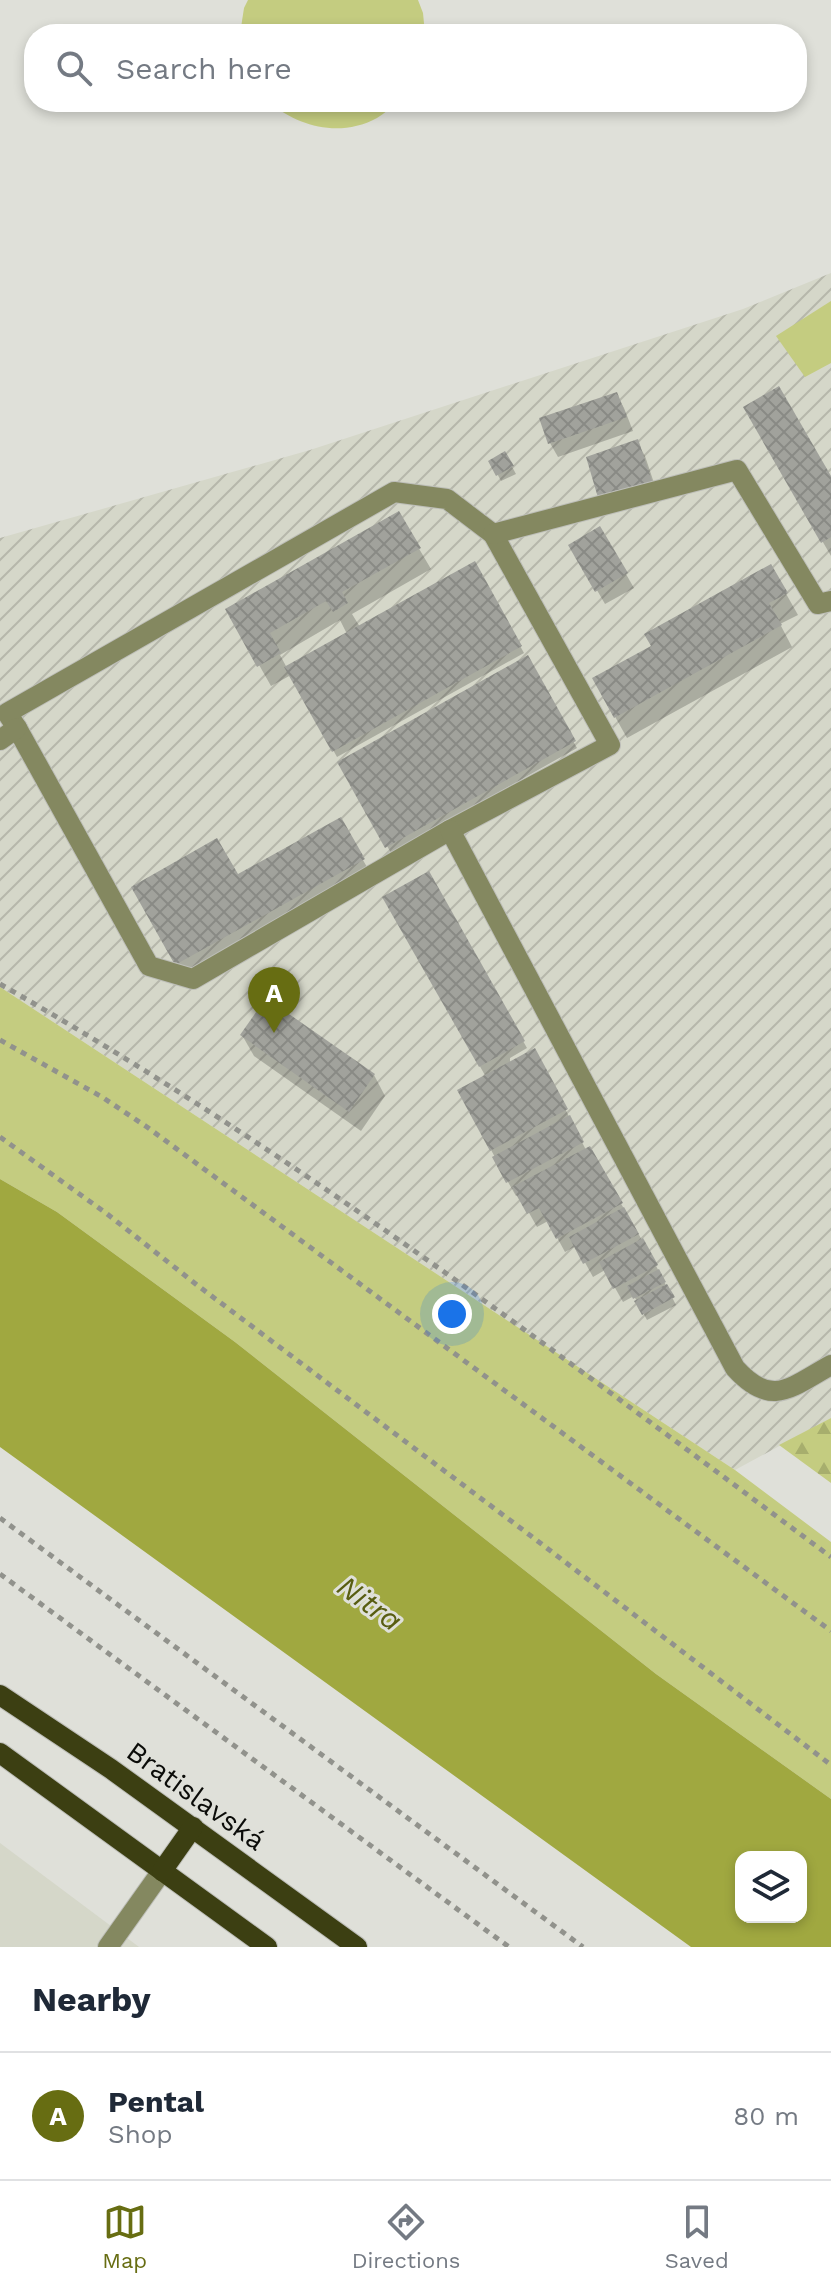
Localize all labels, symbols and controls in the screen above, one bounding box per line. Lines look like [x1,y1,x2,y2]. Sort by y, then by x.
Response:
search box [24,24,807,112]
icon: search [52,46,96,90]
text: Search here [116,51,292,86]
pin: A [248,967,300,1033]
your location [432,1294,472,1334]
water label: Nitra [331,1568,409,1638]
street label: Bratislavská [120,1735,272,1857]
map controls [735,1851,807,1923]
button: layers [735,1851,807,1923]
text: Nearby [32,1979,151,2019]
text: Pental [108,2084,204,2119]
text: A [49,2101,67,2131]
text: 80 m [733,2101,799,2131]
text: Shop [108,2119,173,2149]
tab: Map [102,2200,147,2273]
tab: Directions [352,2200,460,2273]
tab: Saved [665,2200,729,2273]

